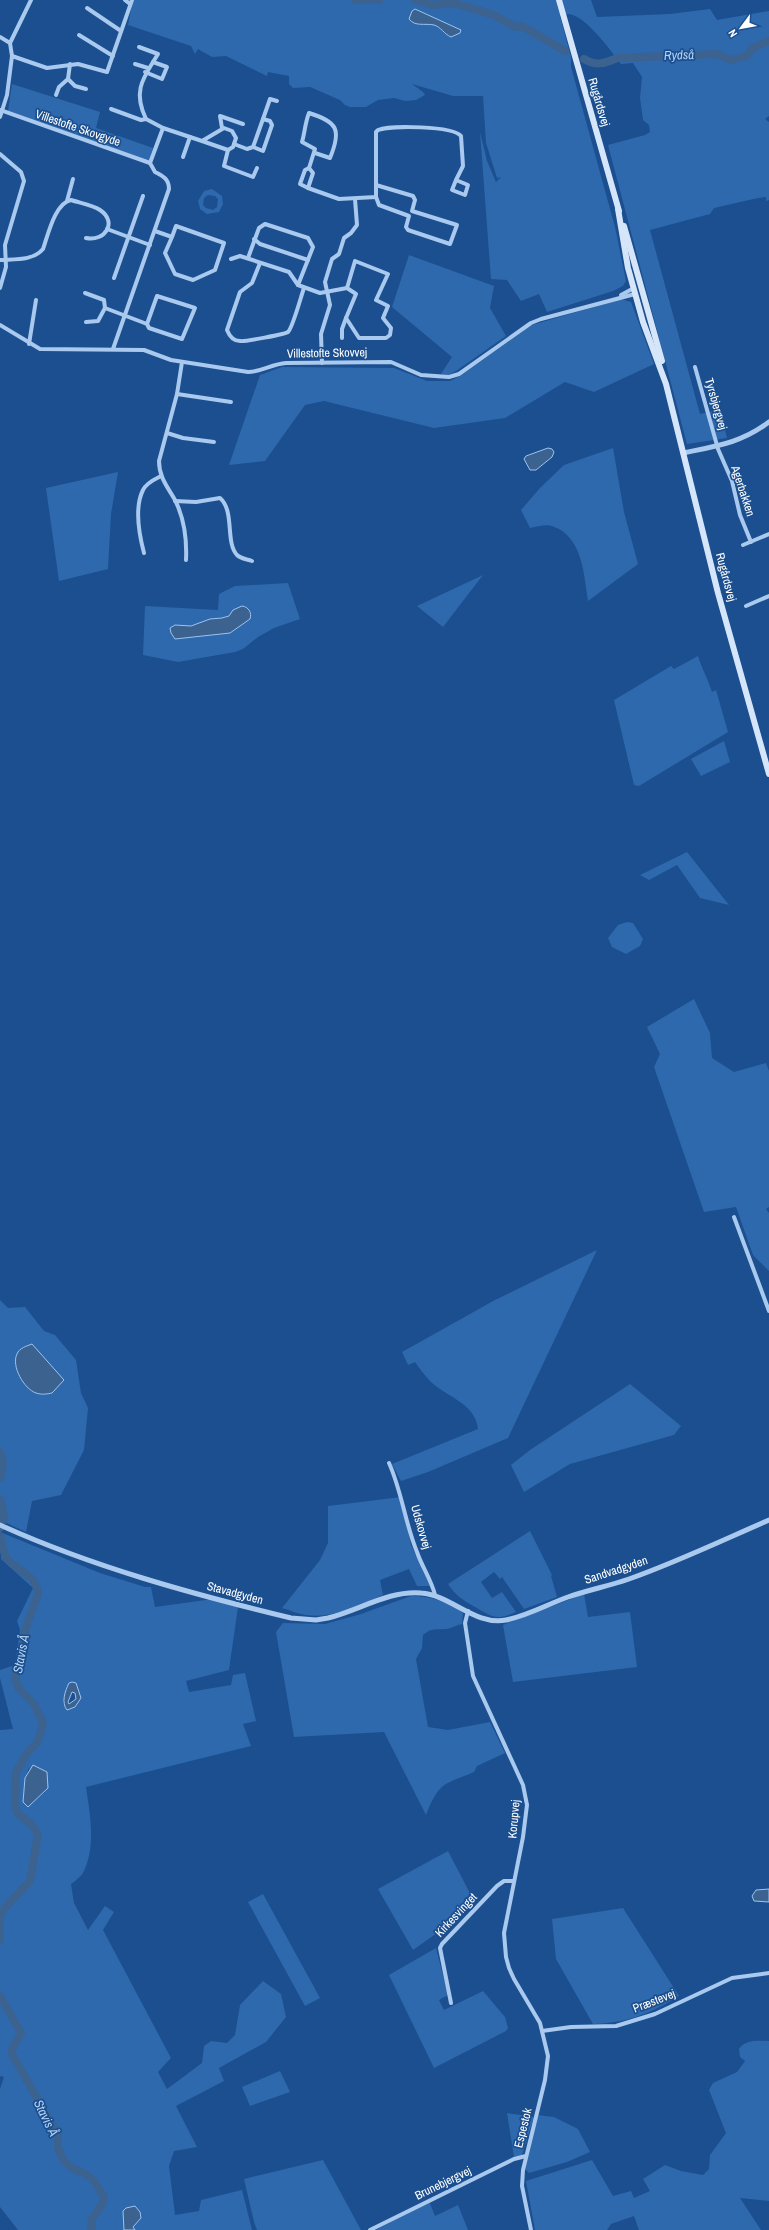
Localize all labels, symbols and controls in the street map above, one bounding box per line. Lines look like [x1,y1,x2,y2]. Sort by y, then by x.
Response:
north arrow [721,8,761,48]
text: N [725,27,740,40]
water label: Rydså [664,46,694,64]
street label: Rugårdsvej [584,76,614,128]
street label: Villestofte Skovgyde [33,106,123,150]
street label: Villestofte Skovvej [287,344,367,362]
street label: Tyrsbjergvej [701,376,731,432]
street label: Agerbakken [727,463,759,518]
street label: Rugårdsvej [712,551,740,603]
street label: Udskovvej [407,1503,435,1551]
street label: Sandvadgyden [582,1552,650,1588]
street label: Stavadgyden [205,1578,265,1608]
water label: Stavis Å [9,1633,33,1675]
street label: Korupvej [504,1799,524,1839]
street label: Kirkesvinget [431,1889,481,1940]
street label: Præstevej [630,1986,678,2016]
water label: Stavis Å [30,2097,62,2139]
street label: Espestok [510,2106,536,2150]
street label: Brunebjergvej [412,2163,474,2203]

